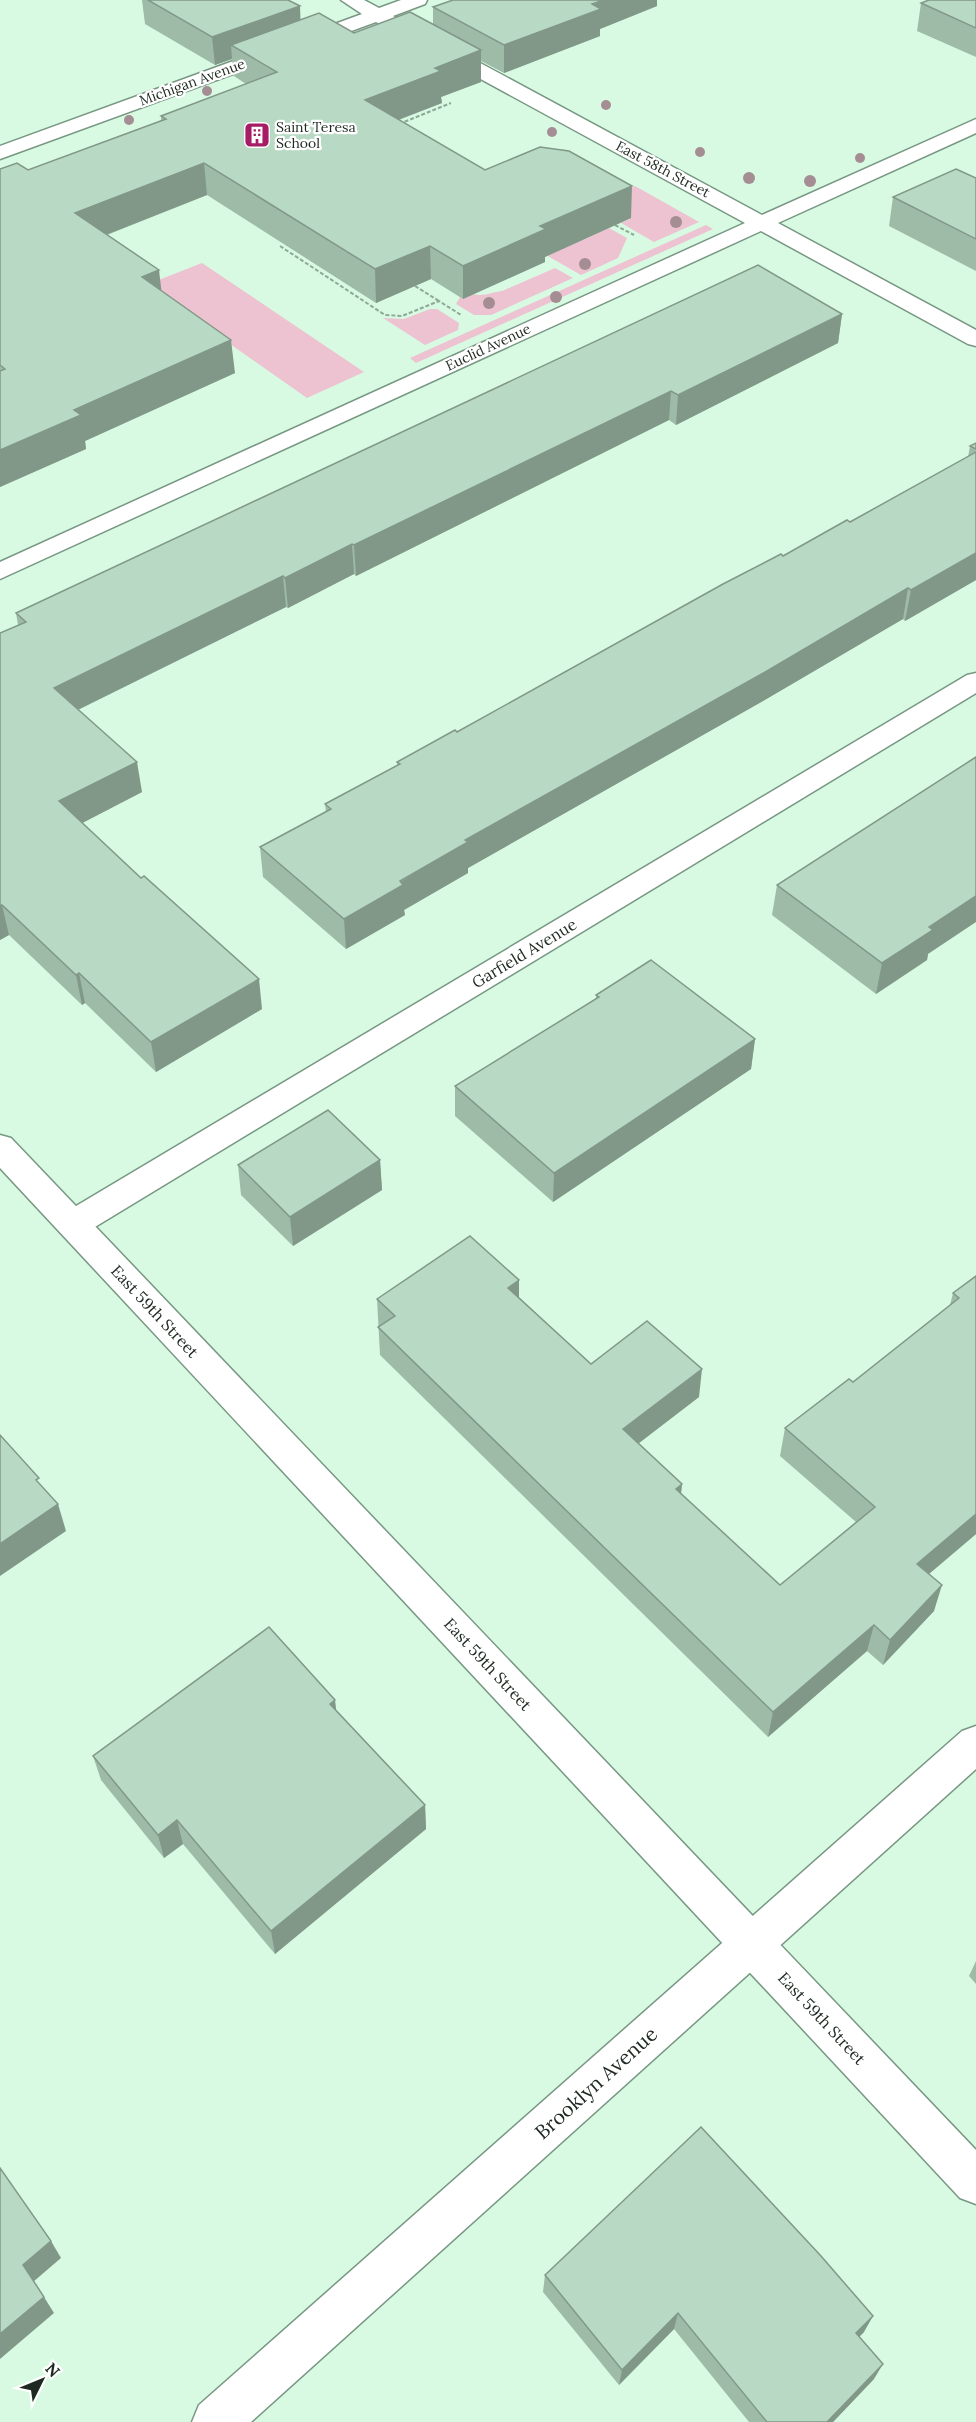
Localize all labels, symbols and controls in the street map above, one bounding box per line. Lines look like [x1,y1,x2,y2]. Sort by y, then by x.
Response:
street label: Michigan Avenue [137,54,248,109]
place label: Saint Teresa School [276,118,356,152]
building icon: Saint Teresa School [242,120,272,150]
street label: East 58th Street [613,137,714,202]
street label: Euclid Avenue [443,319,534,375]
street label: Garfield Avenue [468,914,580,992]
street label: East 59th Street [107,1261,204,1362]
street label: East 59th Street [440,1614,537,1715]
street label: East 59th Street [774,1968,871,2069]
street label: Brooklyn Avenue [529,2021,662,2144]
north arrow [12,2350,72,2410]
text: N [41,2358,65,2381]

